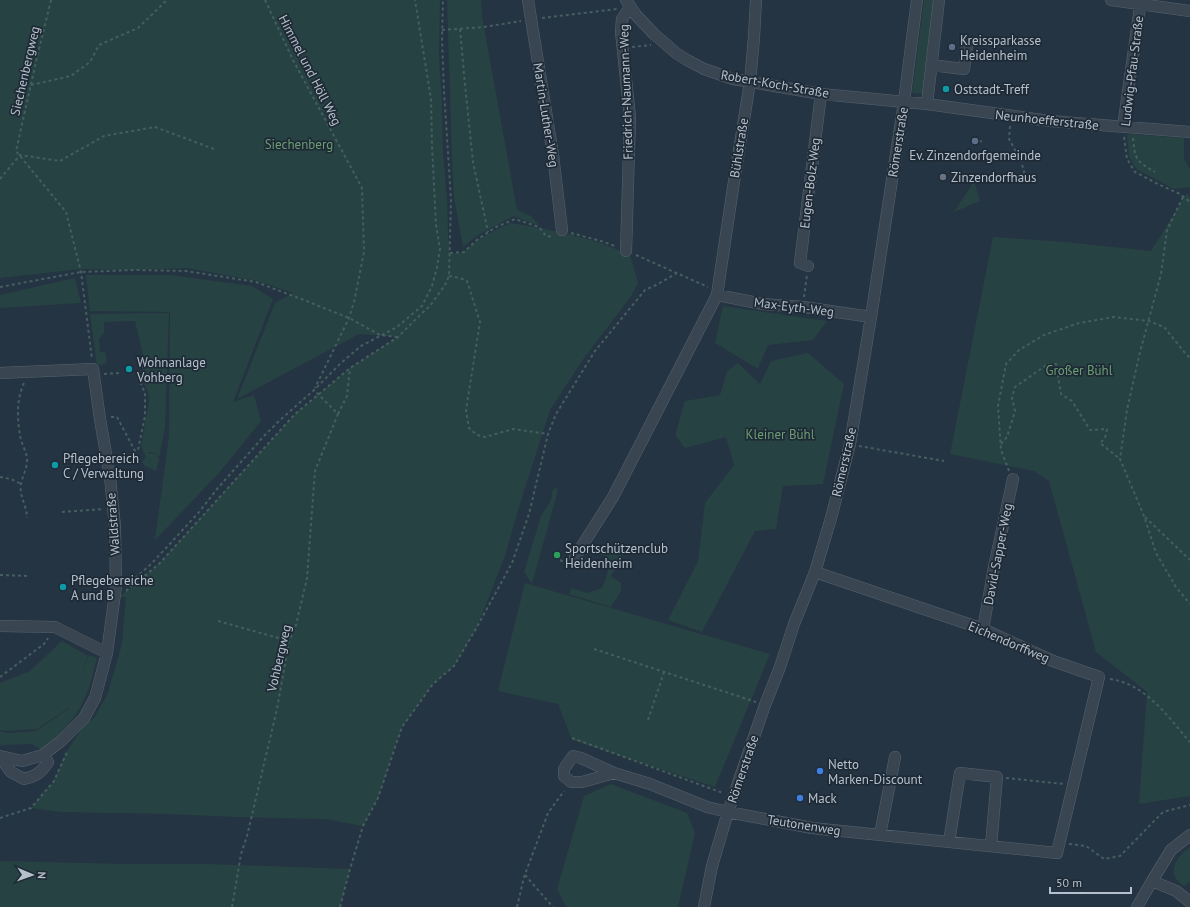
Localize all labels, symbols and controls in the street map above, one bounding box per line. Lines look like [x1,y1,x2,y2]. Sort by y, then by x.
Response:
street label: Himmel und Höll Weg [275,12,345,128]
street label: Ludwig-Pfau-Straße [1117,15,1147,127]
street label: Friedrich-Naumann-Weg [615,24,637,160]
street label: Siechenbergweg [6,25,44,117]
place label: Kreissparkasse Heidenheim [960,32,1041,64]
marker: Kreissparkasse Heidenheim [947,42,957,52]
street label: Martin-Luther-Weg [529,62,563,168]
street label: Robert-Koch-Straße [720,66,830,102]
place label: Oststadt-Treff [954,81,1030,98]
marker: Oststadt-Treff [941,84,951,94]
street label: Römerstraße [884,106,912,178]
street label: Neunhoefferstraße [994,106,1100,134]
street label: Bühlstraße [726,117,752,179]
park label: Siechenberg [265,136,333,153]
marker: Ev. Zinzendorfgemeinde [970,136,980,146]
street label: Eugen-Bolz-Weg [796,137,824,229]
place label: Ev. Zinzendorfgemeinde [909,147,1041,164]
place label: Zinzendorfhaus [951,169,1037,186]
marker: Zinzendorfhaus [938,172,948,182]
street label: Max-Eyth-Weg [753,294,835,320]
place label: Wohnanlage Vohberg [136,354,206,386]
park label: Großer Bühl [1045,362,1113,379]
marker: Wohnanlage Vohberg [124,364,134,374]
park label: Kleiner Bühl [746,426,815,443]
street label: Römerstraße [828,426,860,498]
place label: Pflegebereich C / Verwaltung [63,450,144,482]
marker: Pflegebereich C / Verwaltung [50,460,60,470]
street label: Waldstraße [102,492,124,556]
street label: David-Sapper-Weg [980,502,1016,606]
place label: Sportschützenclub Heidenheim [565,540,668,572]
marker: Sportschützenclub Heidenheim [552,550,562,560]
place label: Pflegebereiche A und B [71,572,154,604]
marker: Pflegebereiche A und B [58,582,68,592]
street label: Eichendorffweg [966,617,1052,667]
street label: Vohbergweg [263,623,295,694]
street label: Römerstraße [723,733,763,805]
place label: Netto Marken-Discount [828,756,923,788]
marker: Netto Marken-Discount [815,766,825,776]
place label: Mack [808,790,838,807]
marker: Mack [795,793,805,803]
street label: Teutonenweg [766,811,842,839]
north arrow [12,855,52,895]
scale bar [1050,869,1131,895]
text: N [35,871,49,879]
text: 50 m [1056,875,1082,890]

